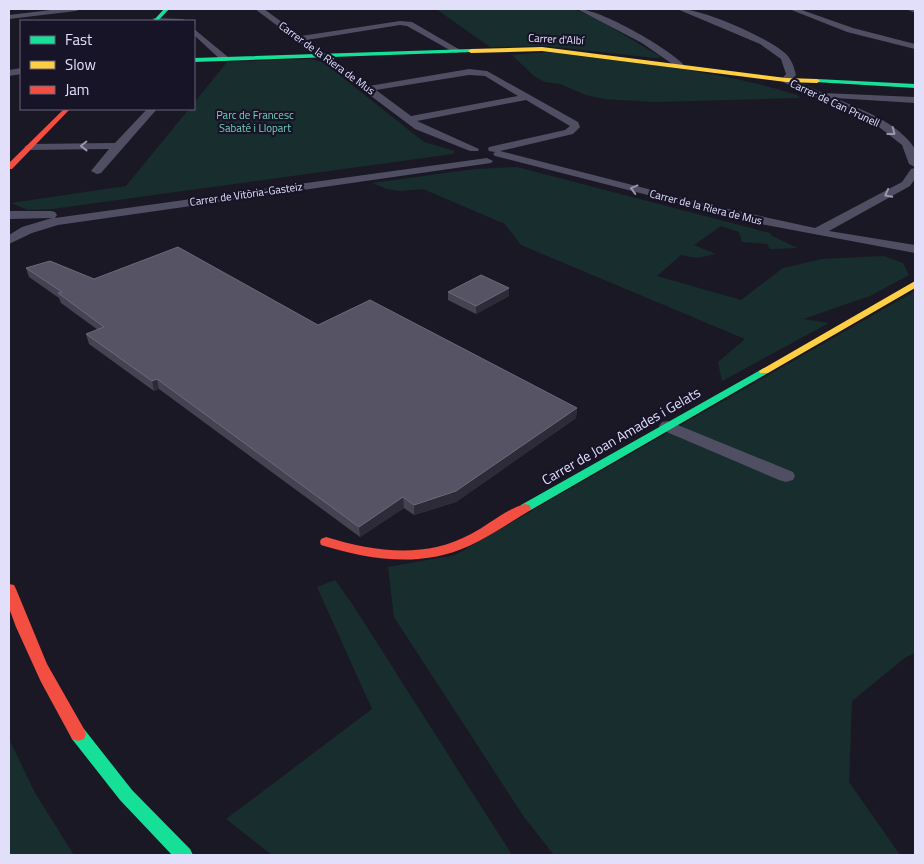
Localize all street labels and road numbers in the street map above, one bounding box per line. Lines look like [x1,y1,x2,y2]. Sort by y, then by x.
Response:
street label: Carrer de la Riera de Mus [276,18,378,98]
street label: Carrer d'Albí [528,30,586,49]
street label: Carrer de Can Prunell [788,75,882,131]
street label: Carrer de Vitòria-Gasteiz [189,178,303,210]
street label: Carrer de la Riera de Mus [648,185,764,229]
street label: Carrer de Joan Amades i Gelats [537,381,704,490]

